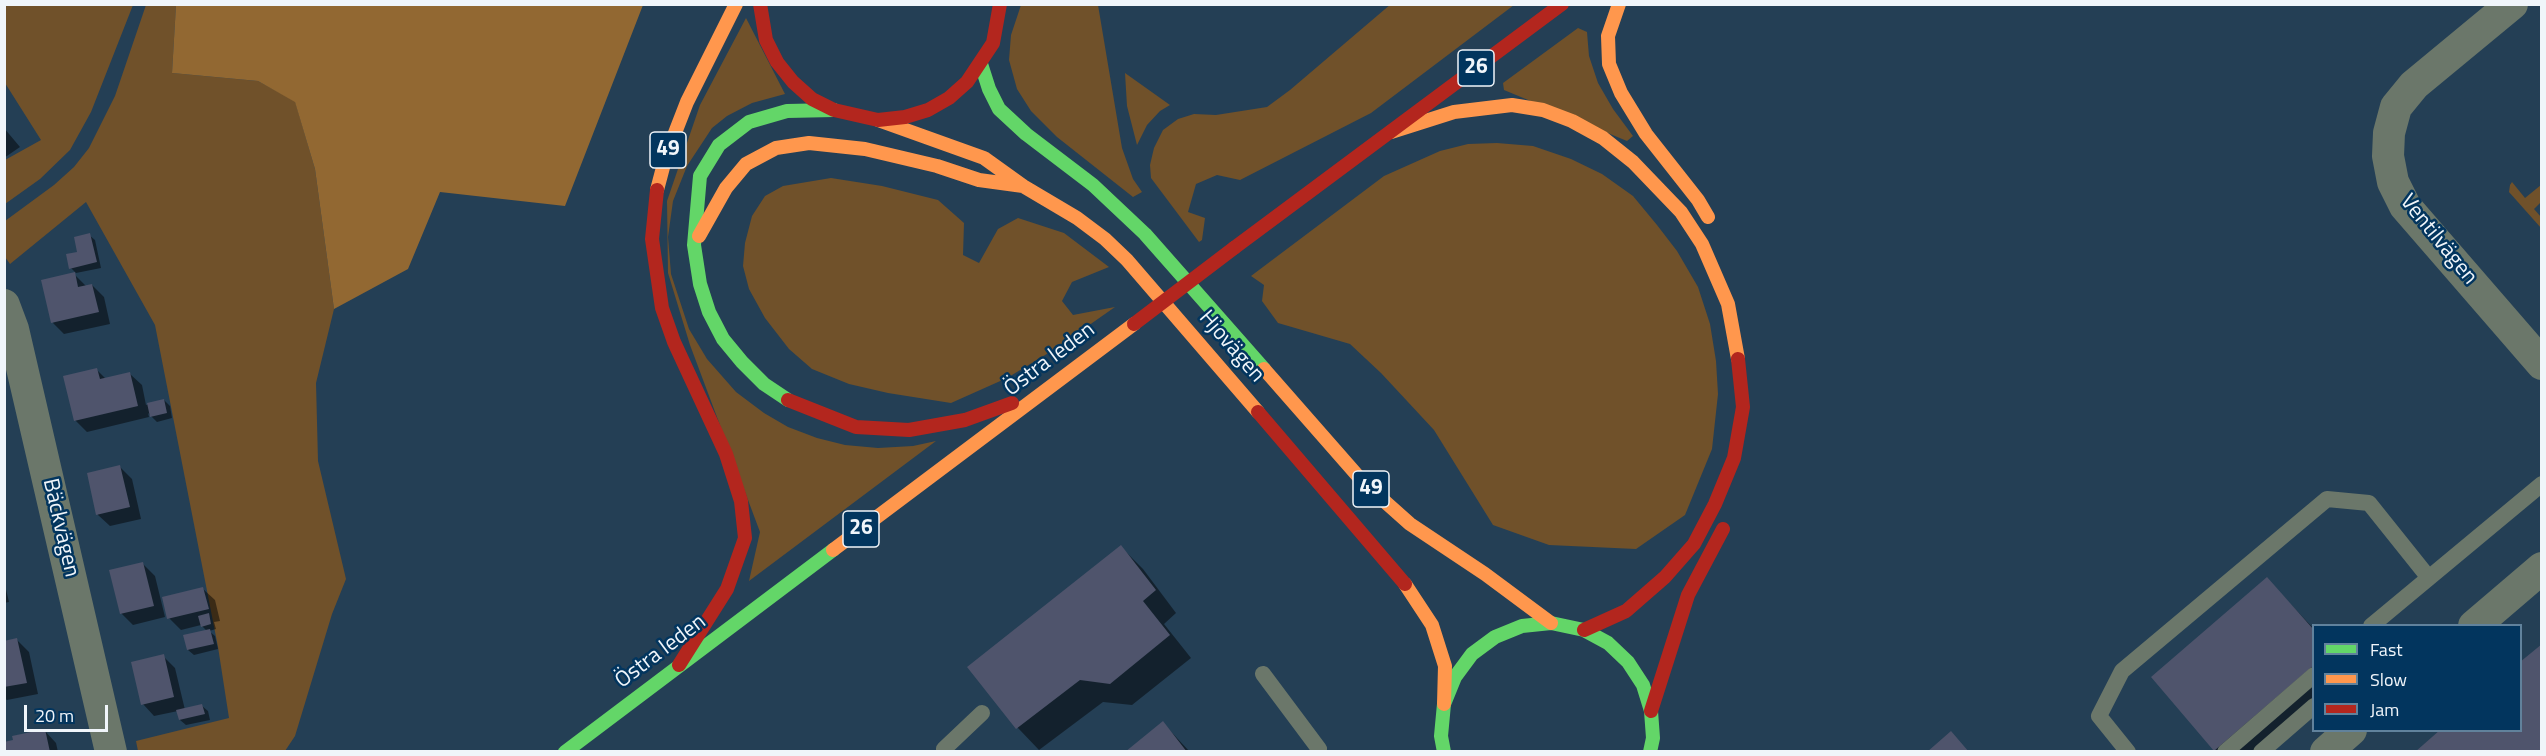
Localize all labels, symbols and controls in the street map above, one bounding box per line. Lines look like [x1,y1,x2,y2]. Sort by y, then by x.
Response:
road number: 26 [1458,50,1494,86]
road number: 49 [650,132,686,168]
street label: Ventilvägen [2394,190,2482,290]
street label: Hjovägen [1193,306,1269,388]
street label: Östra leden [999,317,1101,403]
road number: 49 [1353,471,1389,507]
street label: Bäckvägen [36,476,84,580]
road number: 26 [843,511,879,547]
street label: Östra leden [610,609,712,695]
legend [2312,624,2522,732]
text: Fast [2370,636,2403,663]
text: Slow [2370,666,2407,693]
scale bar [27,693,111,731]
text: Jam [2370,696,2399,723]
text: 20 m [35,702,74,729]

